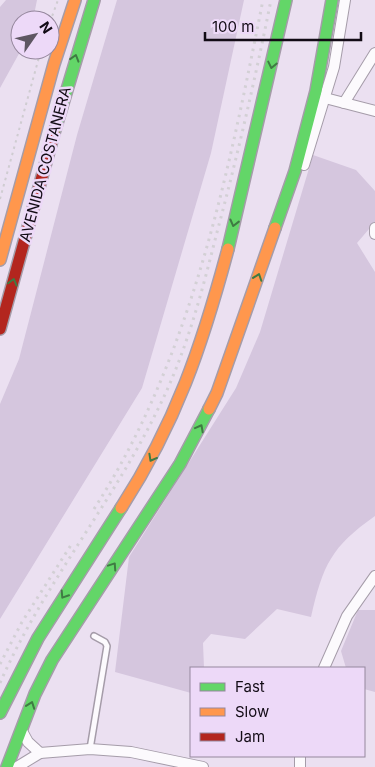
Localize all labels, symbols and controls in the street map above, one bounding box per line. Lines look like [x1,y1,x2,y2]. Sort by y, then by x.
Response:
north arrow [10,10,60,60]
scale bar [205,10,361,42]
text: 100 m [212,17,254,36]
text: N [36,18,56,37]
one-way arrow [69,54,79,63]
one-way arrow [267,60,277,69]
street label: AVENIDA COSTANERA [15,84,75,244]
one-way arrow [229,218,240,227]
one-way arrow [252,273,262,282]
one-way arrow [7,278,18,287]
one-way arrow [194,425,204,434]
one-way arrow [148,452,158,461]
one-way arrow [107,562,117,571]
one-way arrow [61,589,70,598]
legend [190,667,365,757]
text: Fast [235,677,265,696]
one-way arrow [25,701,35,710]
text: Slow [235,702,269,721]
text: Jam [235,727,265,746]

